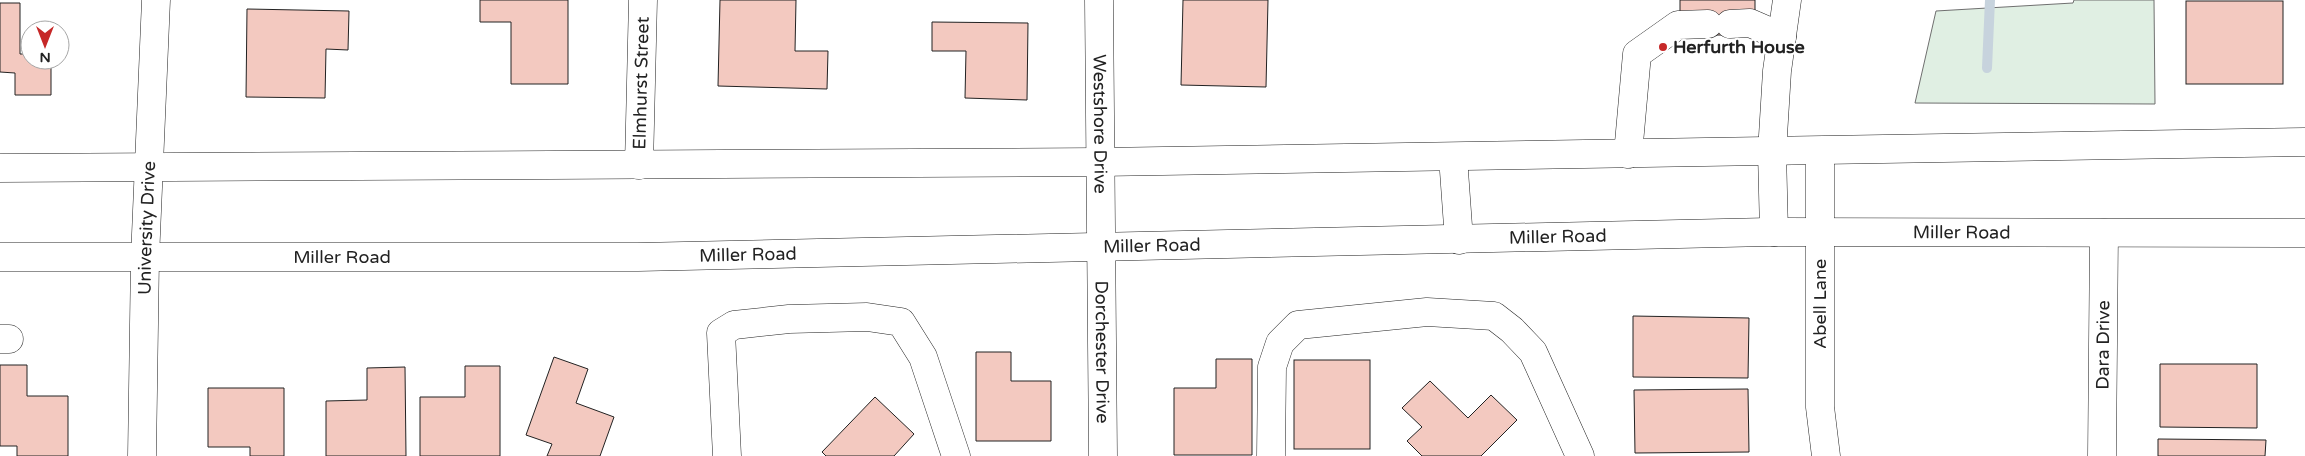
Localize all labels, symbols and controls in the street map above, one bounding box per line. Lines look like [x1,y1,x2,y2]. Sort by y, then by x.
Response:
street label: Elmhurst Street [628,16,654,150]
north arrow [20,20,70,70]
place label: Herfurth House [1673,36,1805,58]
marker: Herfurth House [1657,41,1669,53]
text: N [39,49,51,66]
street label: Westshore Drive [1088,54,1112,194]
street label: University Drive [133,161,160,295]
street label: Miller Road [1913,221,2011,243]
street label: Miller Road [1509,225,1607,249]
street label: Miller Road [1103,234,1201,258]
street label: Miller Road [699,242,797,267]
street label: Miller Road [293,246,391,268]
street label: Abell Lane [1809,259,1831,349]
street label: Dorchester Drive [1090,280,1114,424]
street label: Dara Drive [2092,300,2114,390]

